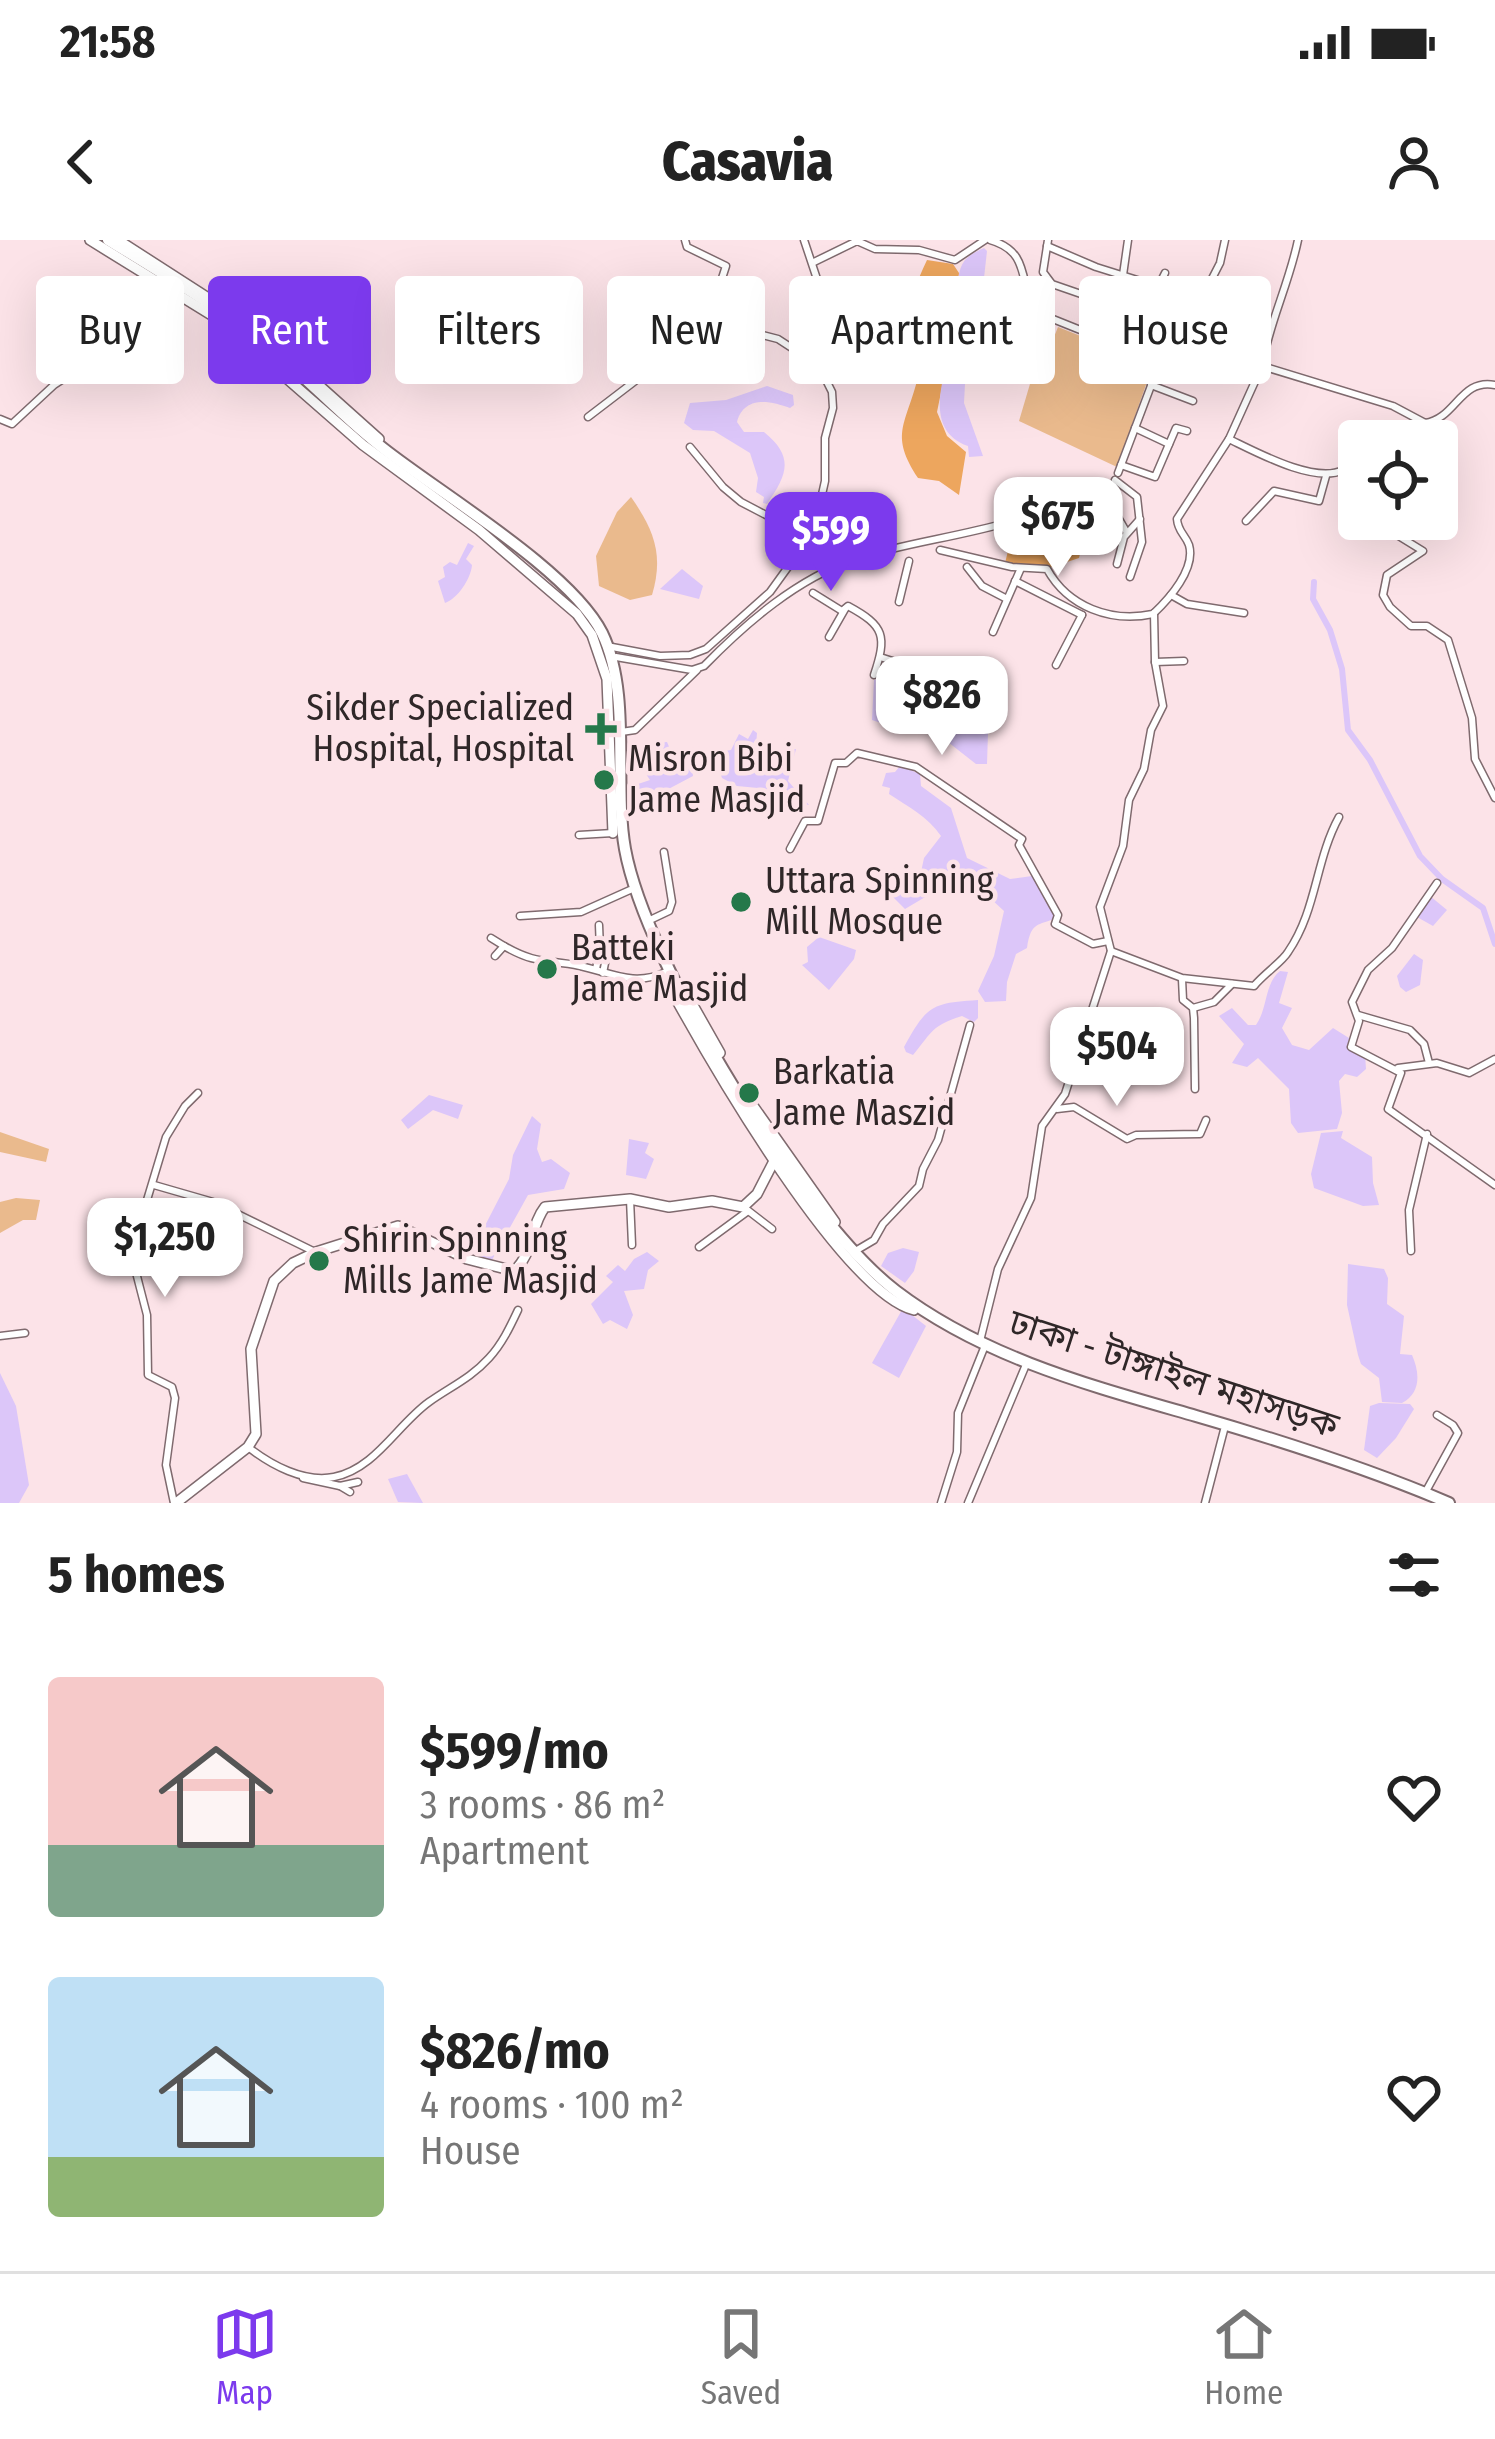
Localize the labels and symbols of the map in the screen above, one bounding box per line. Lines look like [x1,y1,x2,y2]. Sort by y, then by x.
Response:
pin: $675 [987,477,1129,579]
pin: $599 [760,492,902,594]
pin: $826 [871,656,1013,758]
place label: Sikder Specialized Hospital, Hospital [306,686,574,771]
marker: Sikder Specialized Hospital, Hospital [585,713,617,745]
place label: Misron Bibi Jame Masjid [628,737,805,822]
marker: Misron Bibi Jame Masjid [591,767,617,793]
place label: Uttara Spinning Mill Mosque [765,859,994,944]
marker: Uttara Spinning Mill Mosque [728,889,754,915]
place label: Batteki Jame Masjid [571,926,748,1011]
marker: Batteki Jame Masjid [534,956,560,982]
pin: $504 [1046,1007,1188,1109]
place label: Barkatia Jame Maszid [773,1050,955,1135]
marker: Barkatia Jame Maszid [736,1080,762,1106]
pin: $1,250 [67,1198,263,1300]
place label: Shirin Spinning Mills Jame Masjid [343,1218,598,1303]
marker: Shirin Spinning Mills Jame Masjid [306,1248,332,1274]
street label: ঢাকা - টাঙ্গাইল মহাসড়ক [1003,1300,1345,1448]

